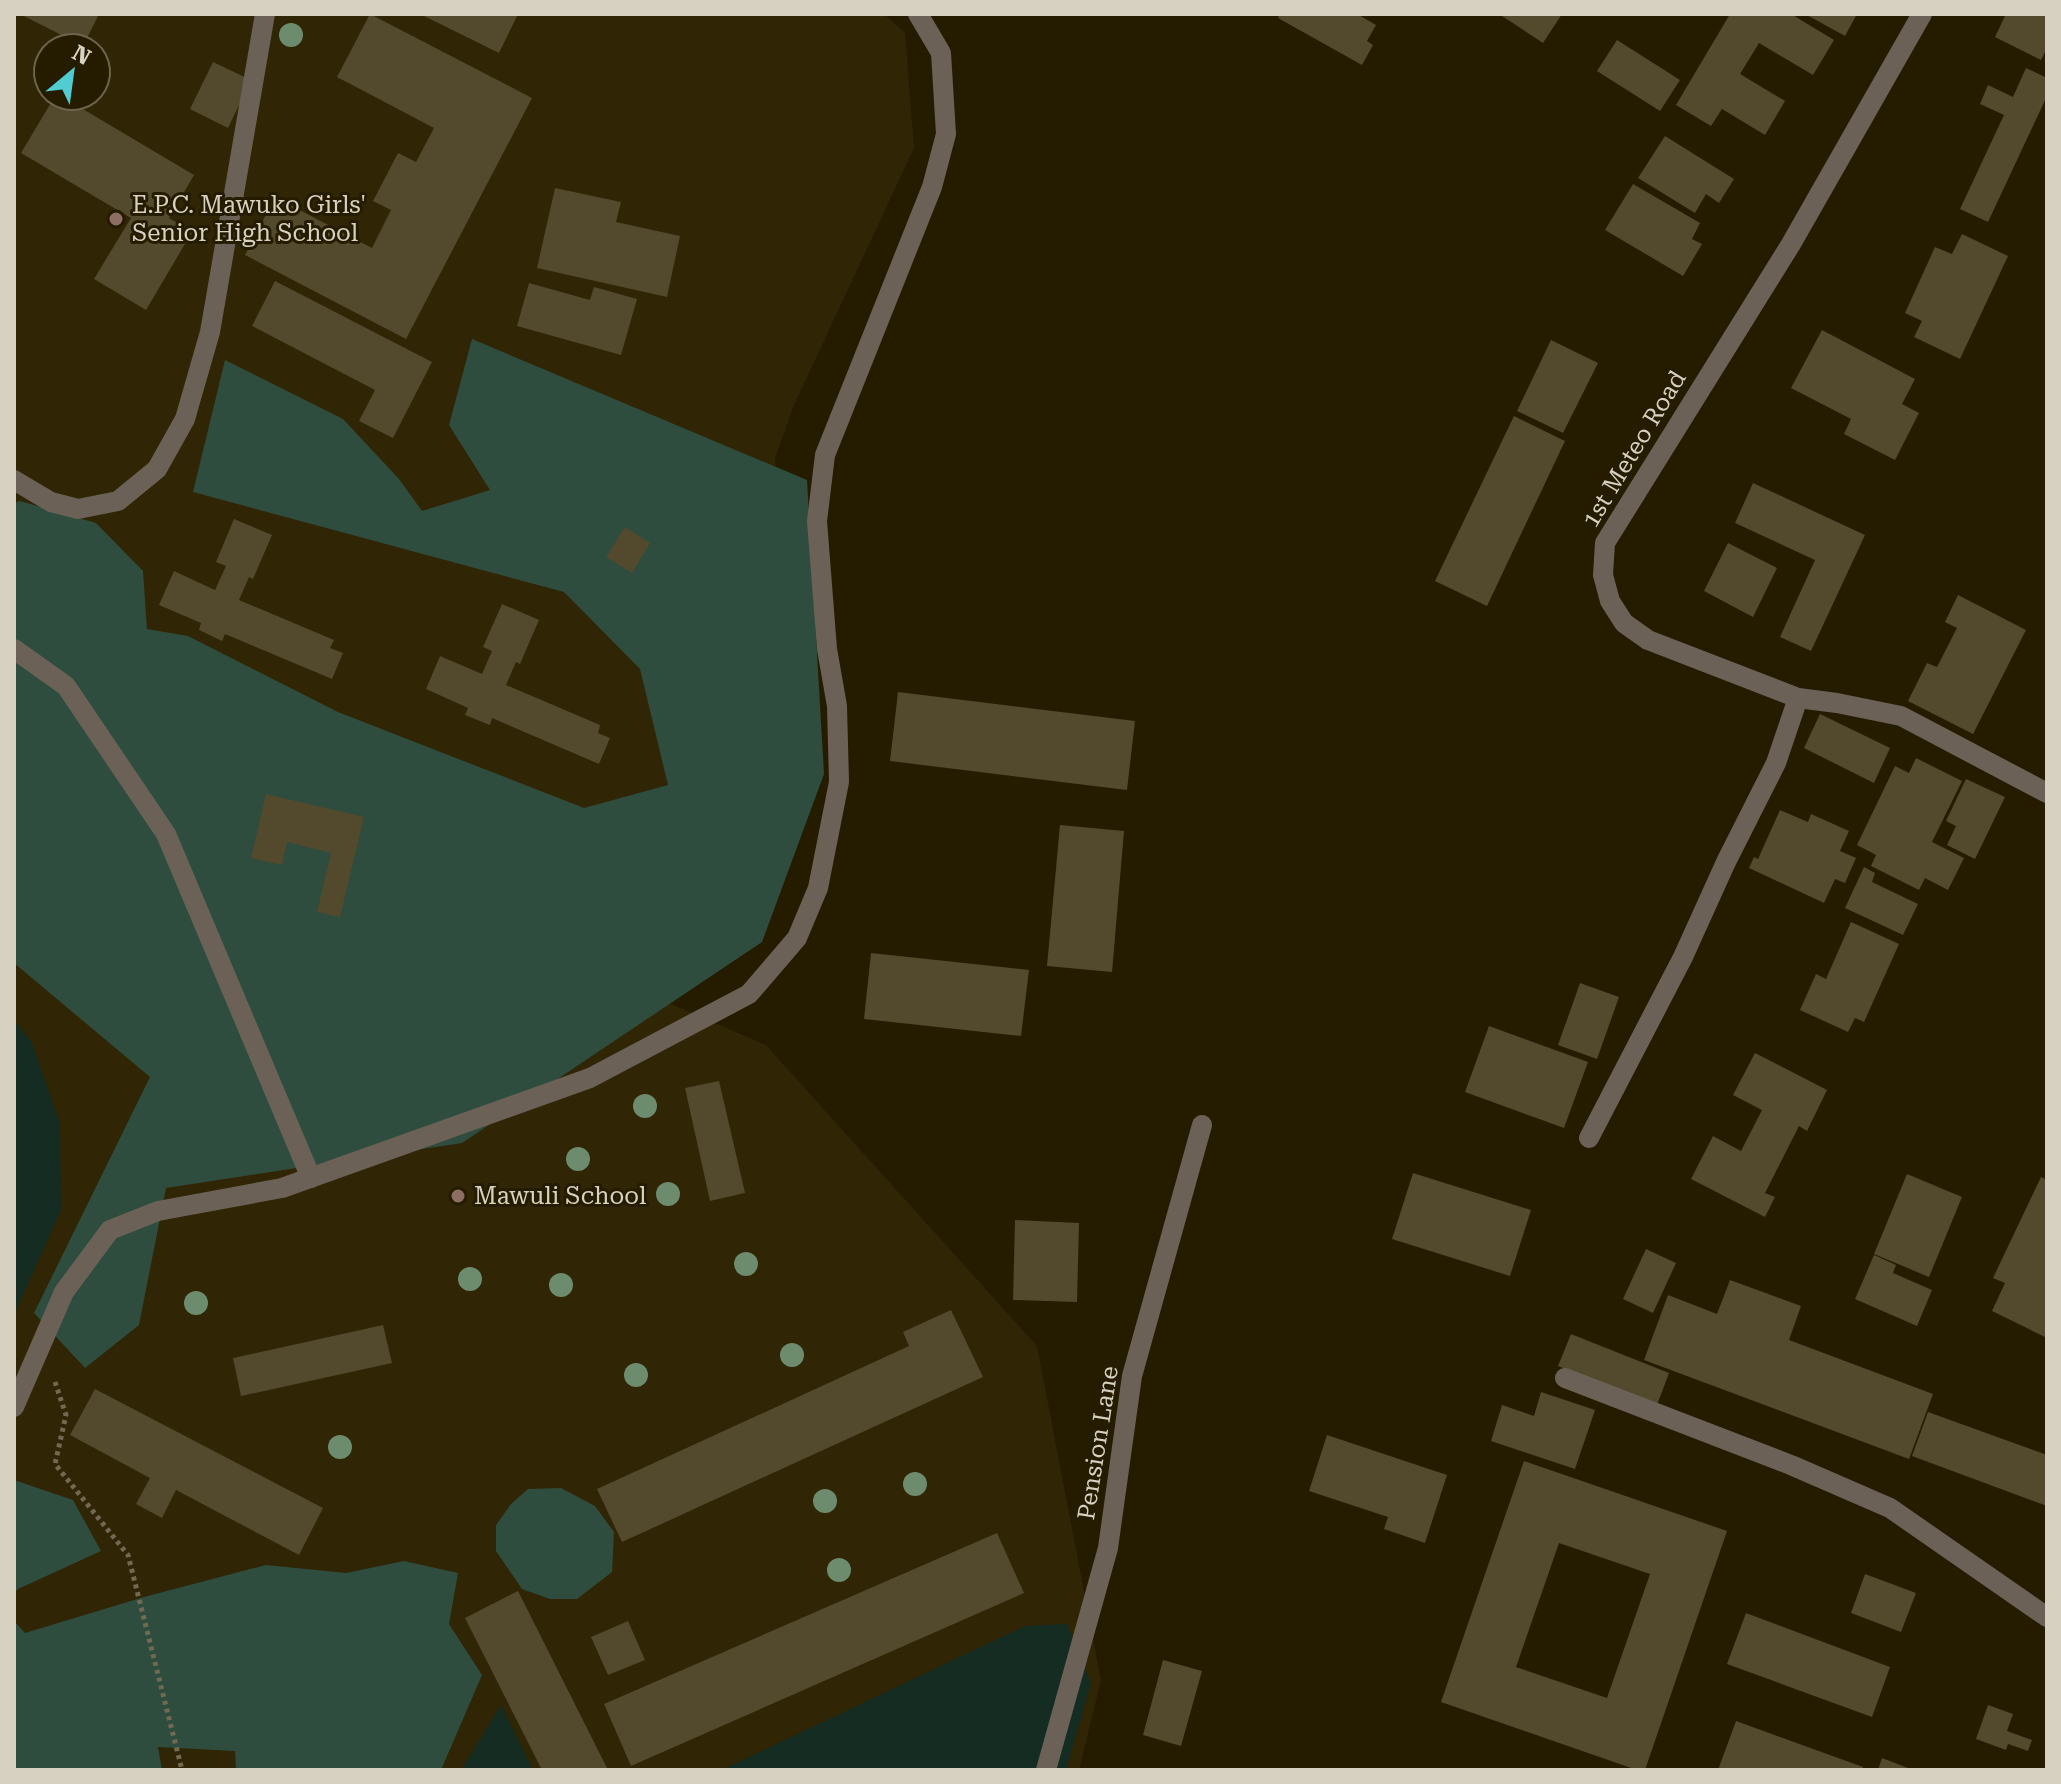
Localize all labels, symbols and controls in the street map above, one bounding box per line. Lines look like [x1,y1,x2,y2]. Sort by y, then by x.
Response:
north arrow [32,32,112,112]
text: N [68,40,95,70]
place label: E.P.C. Mawuko Girls' Senior High School [132,191,366,247]
marker: E.P.C. Mawuko Girls' Senior High School [107,210,125,228]
street label: 1st Meteo Road [1576,366,1692,532]
place label: Mawuli School [474,1182,647,1210]
marker: Mawuli School [449,1187,467,1205]
street label: Pension Lane [1072,1364,1124,1522]

